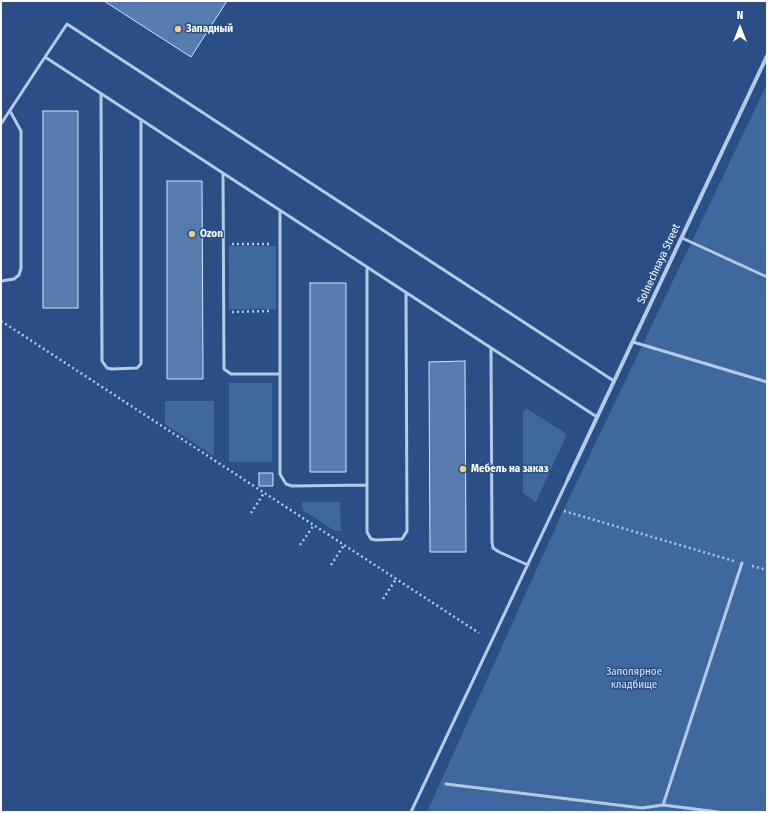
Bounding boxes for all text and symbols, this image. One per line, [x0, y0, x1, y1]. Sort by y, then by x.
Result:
north arrow [720, 8, 760, 48]
text: N [737, 9, 743, 22]
place label: Западный [186, 22, 233, 36]
marker: Западный [173, 24, 183, 34]
street label: Solnechnaya Street [635, 222, 683, 306]
place label: Ozon [200, 227, 223, 241]
marker: Ozon [187, 229, 197, 239]
place label: Мебель на заказ [471, 462, 549, 476]
marker: Мебель на заказ [458, 464, 468, 474]
park label: Заполярное кладбище [606, 665, 662, 691]

